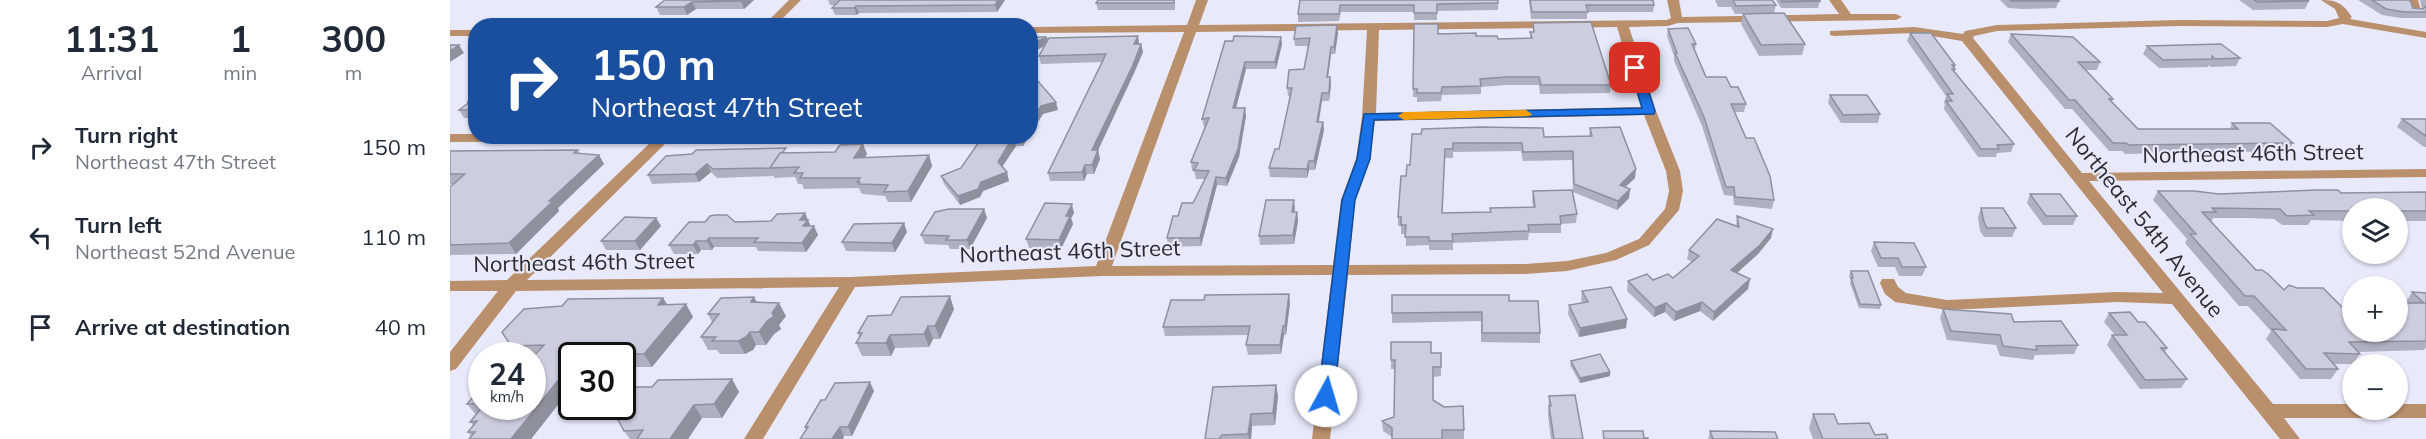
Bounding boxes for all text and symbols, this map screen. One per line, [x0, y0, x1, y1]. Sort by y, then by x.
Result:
text: 11:31 [64, 16, 159, 61]
text: 1 [229, 16, 251, 61]
text: 300 [321, 16, 386, 61]
text: 150 m [591, 38, 716, 91]
icon: right [492, 42, 570, 120]
pin [1609, 42, 1660, 93]
icon: arrive [1618, 51, 1651, 84]
text: Arrival [81, 60, 142, 85]
text: min [223, 60, 257, 85]
text: m [345, 60, 362, 85]
text: Northeast 47th Street [591, 90, 862, 124]
text: Turn right [75, 121, 178, 149]
street label: Northeast 54th Avenue [2060, 121, 2230, 323]
icon: right [24, 131, 57, 164]
text: 150 m [361, 133, 426, 161]
street label: Northeast 46th Street [2142, 137, 2364, 169]
text: Northeast 47th Street [75, 149, 276, 174]
map controls [2342, 198, 2408, 420]
button: layers [2342, 198, 2408, 264]
text: Turn left [75, 211, 162, 239]
icon: left [24, 221, 57, 254]
text: 110 m [361, 223, 426, 251]
street label: Northeast 46th Street [959, 233, 1181, 269]
text: Northeast 52nd Avenue [75, 239, 295, 264]
street label: Northeast 46th Street [473, 246, 695, 278]
button: + [2342, 276, 2408, 342]
icon: arrive [24, 311, 57, 344]
text: Arrive at destination [75, 313, 290, 341]
text: 40 m [375, 313, 426, 341]
speed limit sign: 30 [558, 342, 636, 420]
button: − [2342, 354, 2408, 420]
text: 24 [489, 355, 525, 393]
position arrow [1294, 364, 1358, 428]
text: km/h [490, 387, 524, 406]

